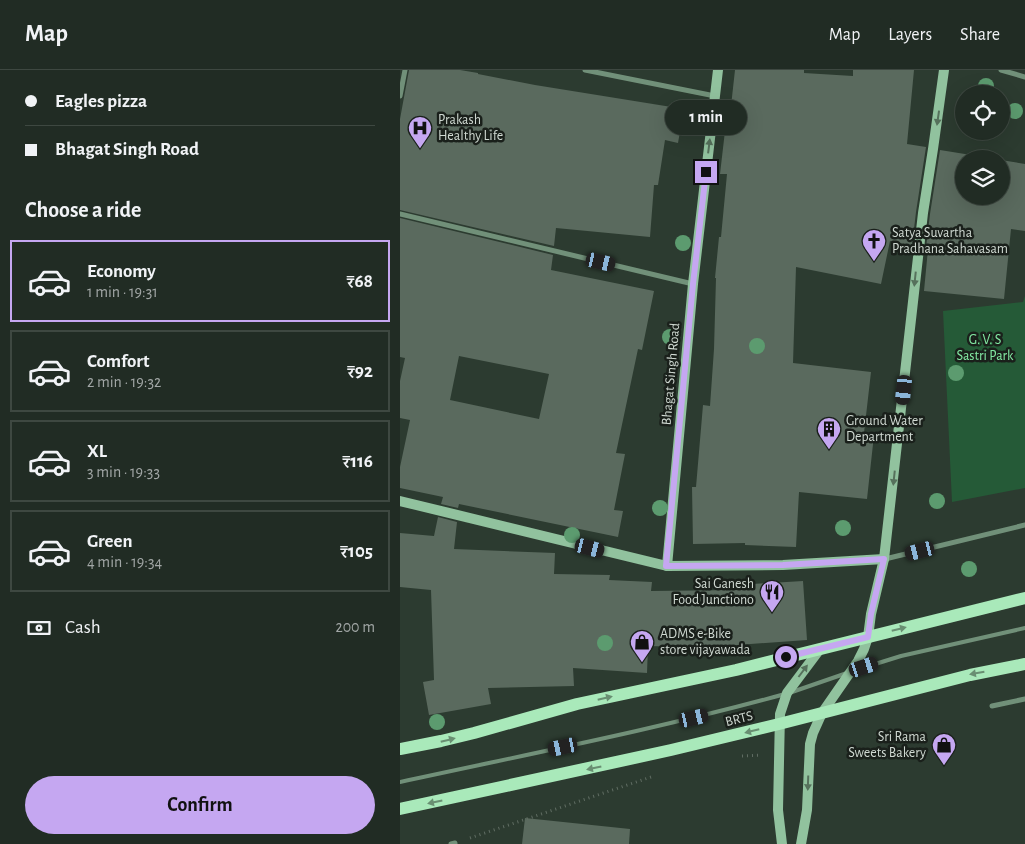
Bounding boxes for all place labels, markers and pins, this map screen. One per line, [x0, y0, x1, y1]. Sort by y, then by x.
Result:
place label: Prakash Healthy Life [438, 113, 503, 143]
hospital icon: Prakash Healthy Life [407, 115, 433, 149]
place label: Satya Suvartha Pradhana Sahavasam [892, 226, 1008, 256]
church icon: Satya Suvartha Pradhana Sahavasam [861, 228, 887, 262]
place label: Ground Water Department [846, 414, 923, 444]
building icon: Ground Water Department [816, 416, 842, 450]
place label: Sai Ganesh Food Junctiono [673, 577, 754, 607]
restaurant icon: Sai Ganesh Food Junctiono [759, 579, 785, 613]
place label: ADMS e-Bike store vijayawada [660, 627, 751, 657]
shop icon: ADMS e-Bike store vijayawada [629, 629, 655, 663]
place label: Sri Rama Sweets Bakery [848, 730, 927, 760]
shop icon: Sri Rama Sweets Bakery [931, 732, 957, 766]

